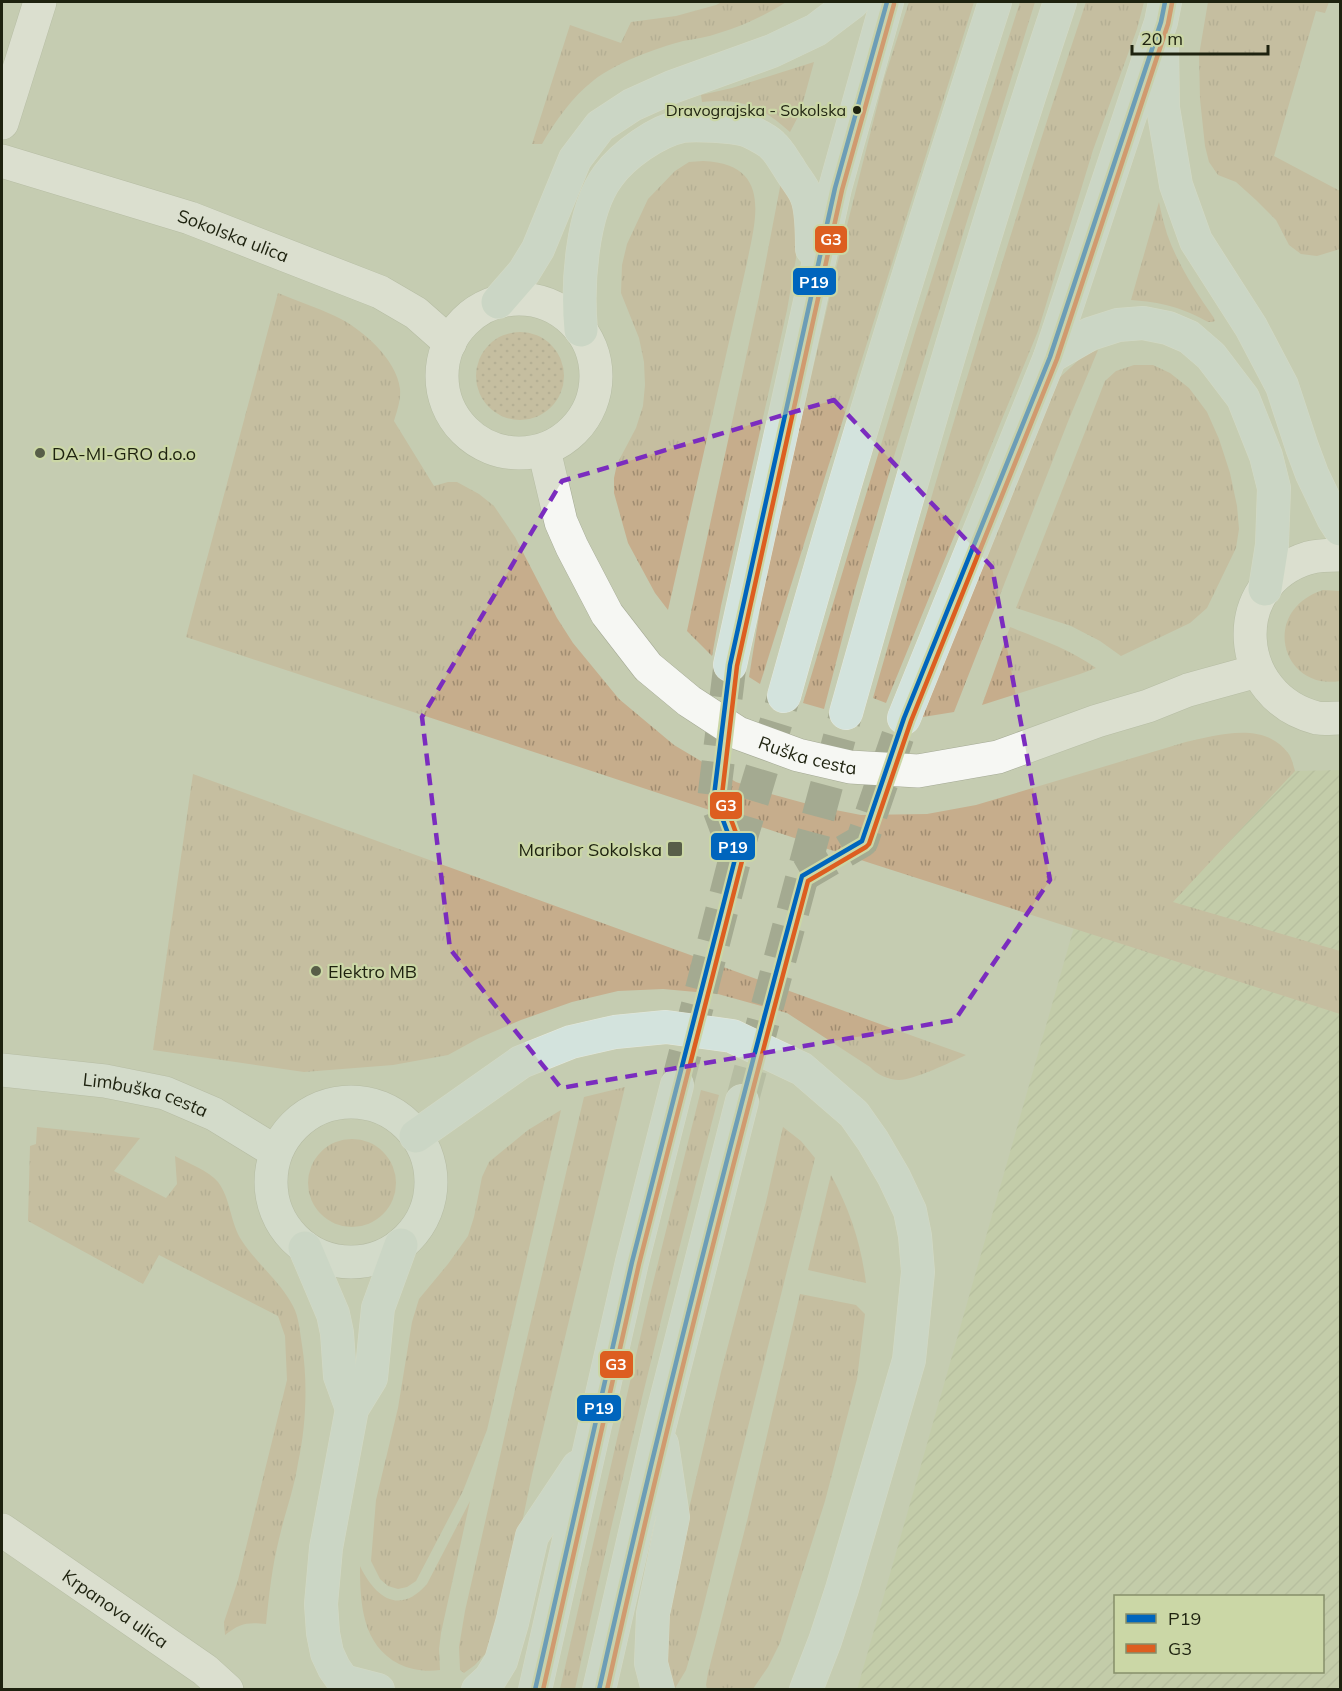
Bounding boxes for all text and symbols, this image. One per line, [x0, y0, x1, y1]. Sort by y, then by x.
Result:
scale bar [1132, 18, 1268, 56]
text: 20 m [1141, 27, 1183, 50]
place label: Dravograjska - Sokolska [666, 100, 846, 120]
marker: Dravograjska - Sokolska [851, 104, 863, 116]
street label: Sokolska ulica [175, 203, 292, 267]
line badge: G3 [814, 225, 848, 254]
text: G3 [820, 229, 842, 249]
line badge: P19 [792, 267, 837, 296]
text: P19 [799, 272, 829, 292]
place label: DA-MI-GRO d.o.o [52, 442, 196, 465]
marker: DA-MI-GRO d.o.o [33, 446, 47, 460]
street label: Ruška cesta [755, 730, 857, 779]
line badge: G3 [709, 791, 743, 820]
text: G3 [715, 795, 737, 815]
line badge: P19 [710, 832, 756, 861]
text: P19 [718, 837, 748, 857]
place label: Maribor Sokolska [519, 838, 662, 861]
marker: Maribor Sokolska [666, 840, 684, 858]
place label: Elektro MB [328, 960, 417, 983]
marker: Elektro MB [309, 964, 323, 978]
street label: Limbuška cesta [82, 1067, 212, 1122]
line badge: G3 [599, 1350, 634, 1379]
text: G3 [605, 1354, 627, 1374]
line badge: P19 [576, 1394, 622, 1422]
text: P19 [584, 1398, 614, 1418]
street label: Krpanova ulica [58, 1564, 173, 1653]
legend [1114, 1595, 1324, 1673]
text: P19 [1168, 1607, 1201, 1630]
text: G3 [1168, 1637, 1192, 1660]

